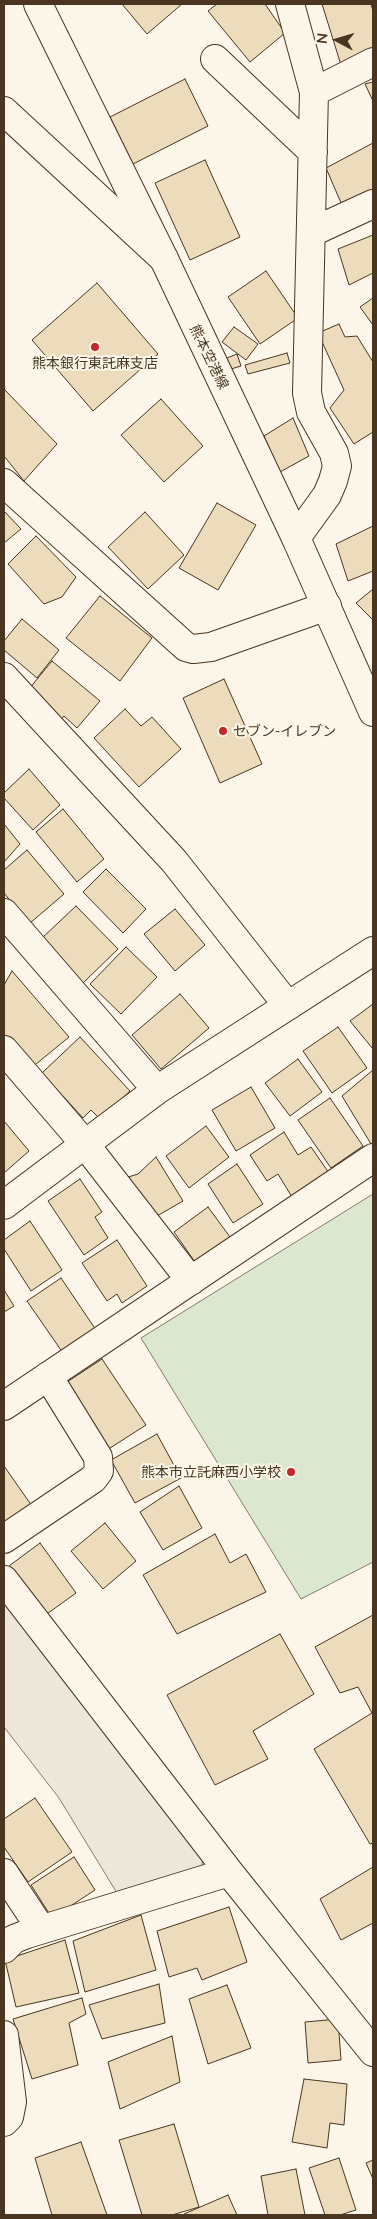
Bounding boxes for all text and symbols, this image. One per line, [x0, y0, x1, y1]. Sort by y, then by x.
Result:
north arrow [312, 15, 362, 65]
text: N [313, 32, 331, 45]
street label: 熊本空港線 [186, 322, 232, 392]
marker: 熊本銀行東託麻支店 [89, 341, 101, 353]
place label: 熊本銀行東託麻支店 [32, 355, 158, 371]
place label: セブン-イレブン [233, 723, 336, 739]
marker: セブン-イレブン [217, 725, 229, 737]
place label: 熊本市立託麻西小学校 [141, 1464, 281, 1480]
marker: 熊本市立託麻西小学校 [285, 1466, 297, 1478]

